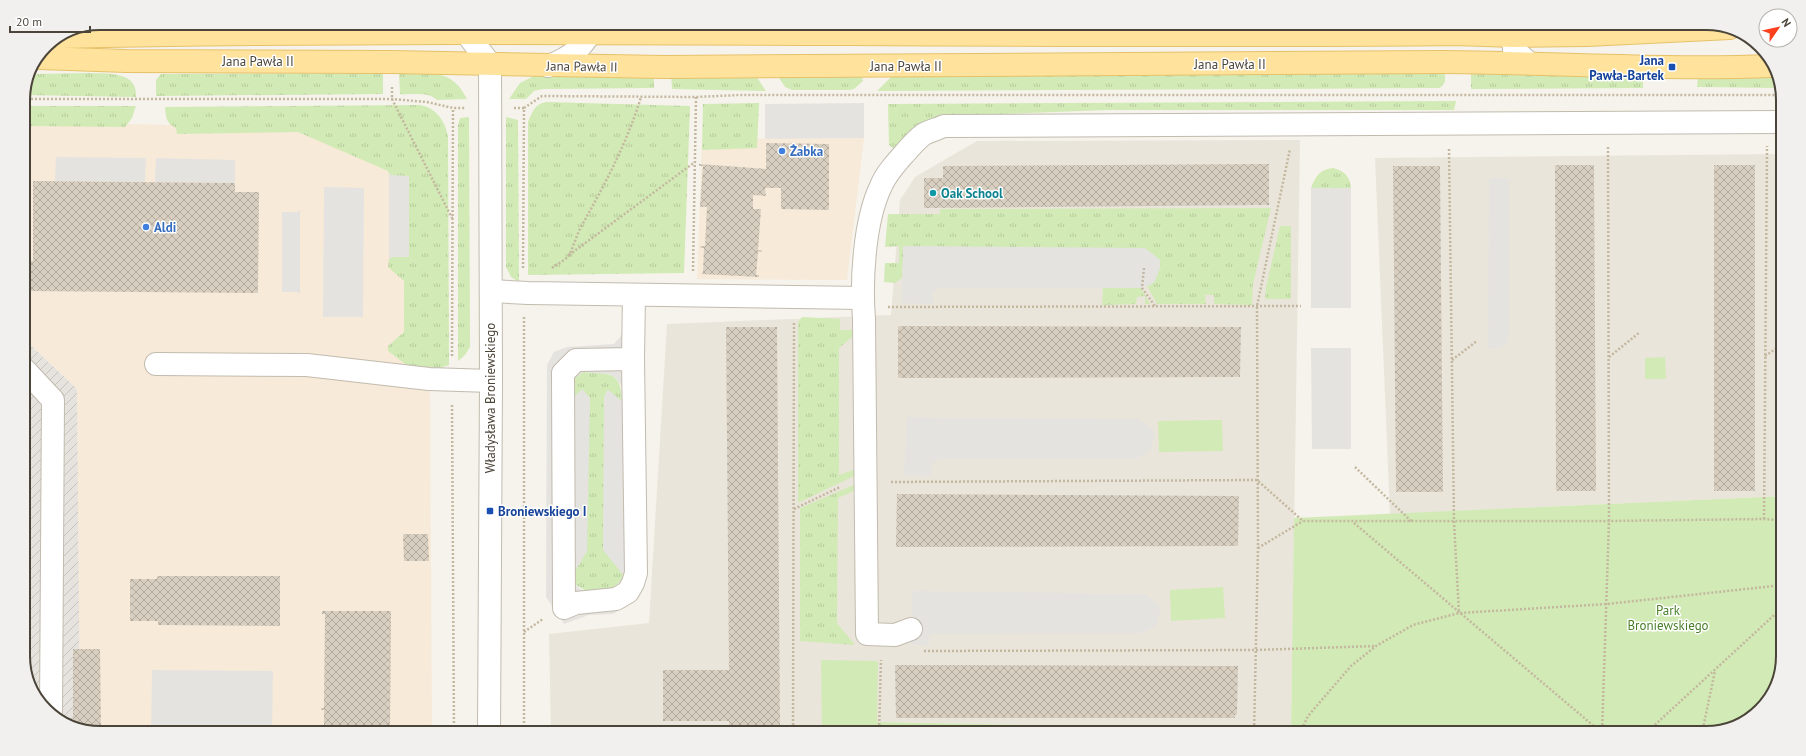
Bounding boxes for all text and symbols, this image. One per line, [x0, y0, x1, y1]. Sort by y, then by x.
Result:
scale bar [10, 8, 90, 34]
north arrow [1758, 8, 1798, 48]
text: 20 m [16, 14, 42, 29]
text: N [1778, 15, 1794, 29]
place label: Jana Pawła-Bartek [1589, 52, 1665, 84]
street label: Jana Pawła II [221, 53, 294, 70]
street label: Jana Pawła II [1193, 56, 1266, 73]
street label: Jana Pawła II [545, 57, 618, 76]
street label: Jana Pawła II [869, 58, 942, 75]
marker: Jana Pawła-Bartek [1667, 62, 1677, 72]
place label: Żabka [790, 143, 823, 160]
marker: Żabka [777, 146, 787, 156]
place label: Oak School [941, 185, 1003, 202]
marker: Oak School [928, 188, 938, 198]
place label: Aldi [154, 219, 176, 236]
marker: Aldi [141, 222, 151, 232]
street label: Władysława Broniewskiego [482, 323, 499, 473]
place label: Broniewskiego I [498, 503, 587, 520]
marker: Broniewskiego I [485, 506, 495, 516]
park label: Park Broniewskiego [1627, 602, 1709, 634]

